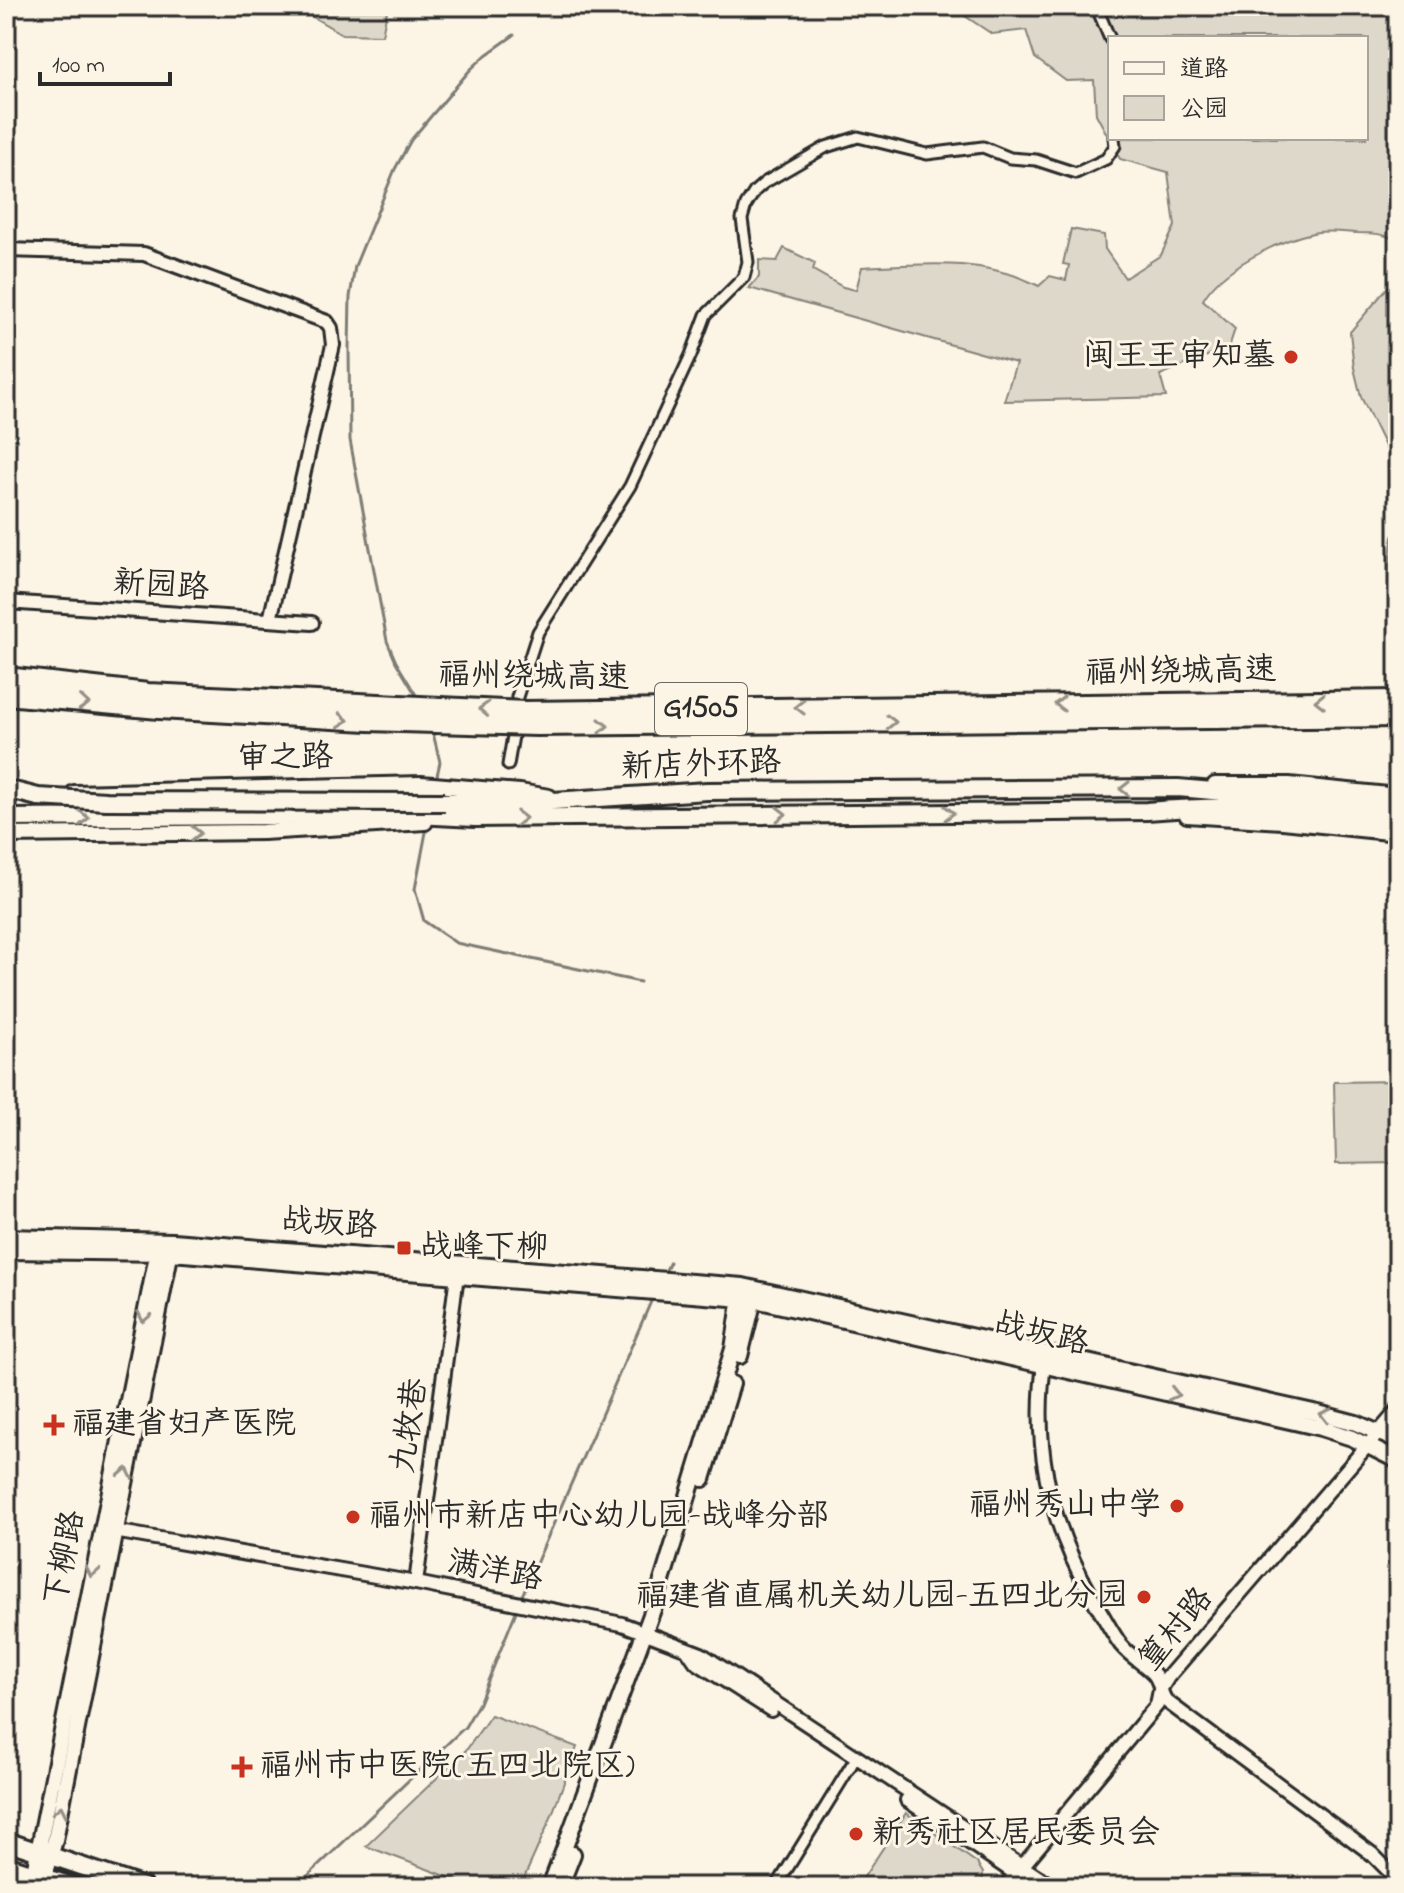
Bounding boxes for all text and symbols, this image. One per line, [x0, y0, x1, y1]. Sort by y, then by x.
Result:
scale bar [40, 36, 170, 86]
legend [1108, 36, 1368, 140]
text: 100 m [52, 49, 105, 84]
text: 道路 [1180, 53, 1228, 88]
text: 公园 [1180, 93, 1228, 128]
place label: 闽王王审知墓 [1083, 334, 1275, 381]
marker: 闽王王审知墓 [1282, 348, 1300, 366]
street label: 新园路 [111, 560, 211, 614]
street label: 福州绕城高速 [1085, 648, 1277, 698]
street label: 福州绕城高速 [438, 653, 630, 703]
road number: G1505 [655, 683, 747, 735]
one-way arrow [1313, 692, 1326, 710]
one-way arrow [78, 694, 91, 711]
one-way arrow [1053, 695, 1066, 713]
one-way arrow [793, 699, 806, 716]
one-way arrow [477, 701, 490, 718]
one-way arrow [337, 711, 350, 728]
one-way arrow [885, 713, 898, 731]
one-way arrow [597, 717, 610, 735]
street label: 审之路 [237, 735, 333, 783]
street label: 新店外环路 [620, 740, 782, 792]
one-way arrow [1118, 780, 1131, 798]
one-way arrow [943, 804, 956, 822]
one-way arrow [775, 805, 788, 823]
one-way arrow [78, 809, 91, 827]
one-way arrow [515, 809, 528, 826]
one-way arrow [190, 824, 203, 841]
street label: 战坂路 [279, 1198, 379, 1252]
place label: 战峰下柳 [420, 1225, 548, 1272]
marker: 战峰下柳 [395, 1239, 413, 1257]
street label: 战坂路 [989, 1301, 1093, 1369]
one-way arrow [137, 1310, 154, 1324]
street label: 九牧巷 [381, 1375, 441, 1477]
one-way arrow [1167, 1385, 1181, 1402]
place label: 福建省妇产医院 [72, 1402, 296, 1449]
one-way arrow [1318, 1407, 1332, 1424]
marker: 福建省妇产医院 [43, 1414, 65, 1436]
one-way arrow [117, 1467, 134, 1481]
place label: 福州秀山中学 [969, 1483, 1161, 1530]
place label: 福州市新店中心幼儿园-战峰分部 [369, 1494, 829, 1541]
marker: 福州秀山中学 [1168, 1497, 1186, 1515]
street label: 下柳路 [34, 1506, 98, 1610]
marker: 福州市新店中心幼儿园-战峰分部 [344, 1508, 362, 1526]
street label: 满洋路 [443, 1540, 547, 1604]
one-way arrow [85, 1565, 102, 1578]
place label: 福建省直属机关幼儿园-五四北分园 [636, 1574, 1128, 1621]
street label: 篁村路 [1129, 1578, 1225, 1682]
marker: 福建省直属机关幼儿园-五四北分园 [1135, 1588, 1153, 1606]
place label: 福州市中医院(五四北院区) [260, 1744, 635, 1791]
marker: 福州市中医院(五四北院区) [231, 1756, 253, 1778]
one-way arrow [51, 1805, 68, 1818]
place label: 新秀社区居民委员会 [872, 1811, 1160, 1858]
marker: 新秀社区居民委员会 [847, 1825, 865, 1843]

